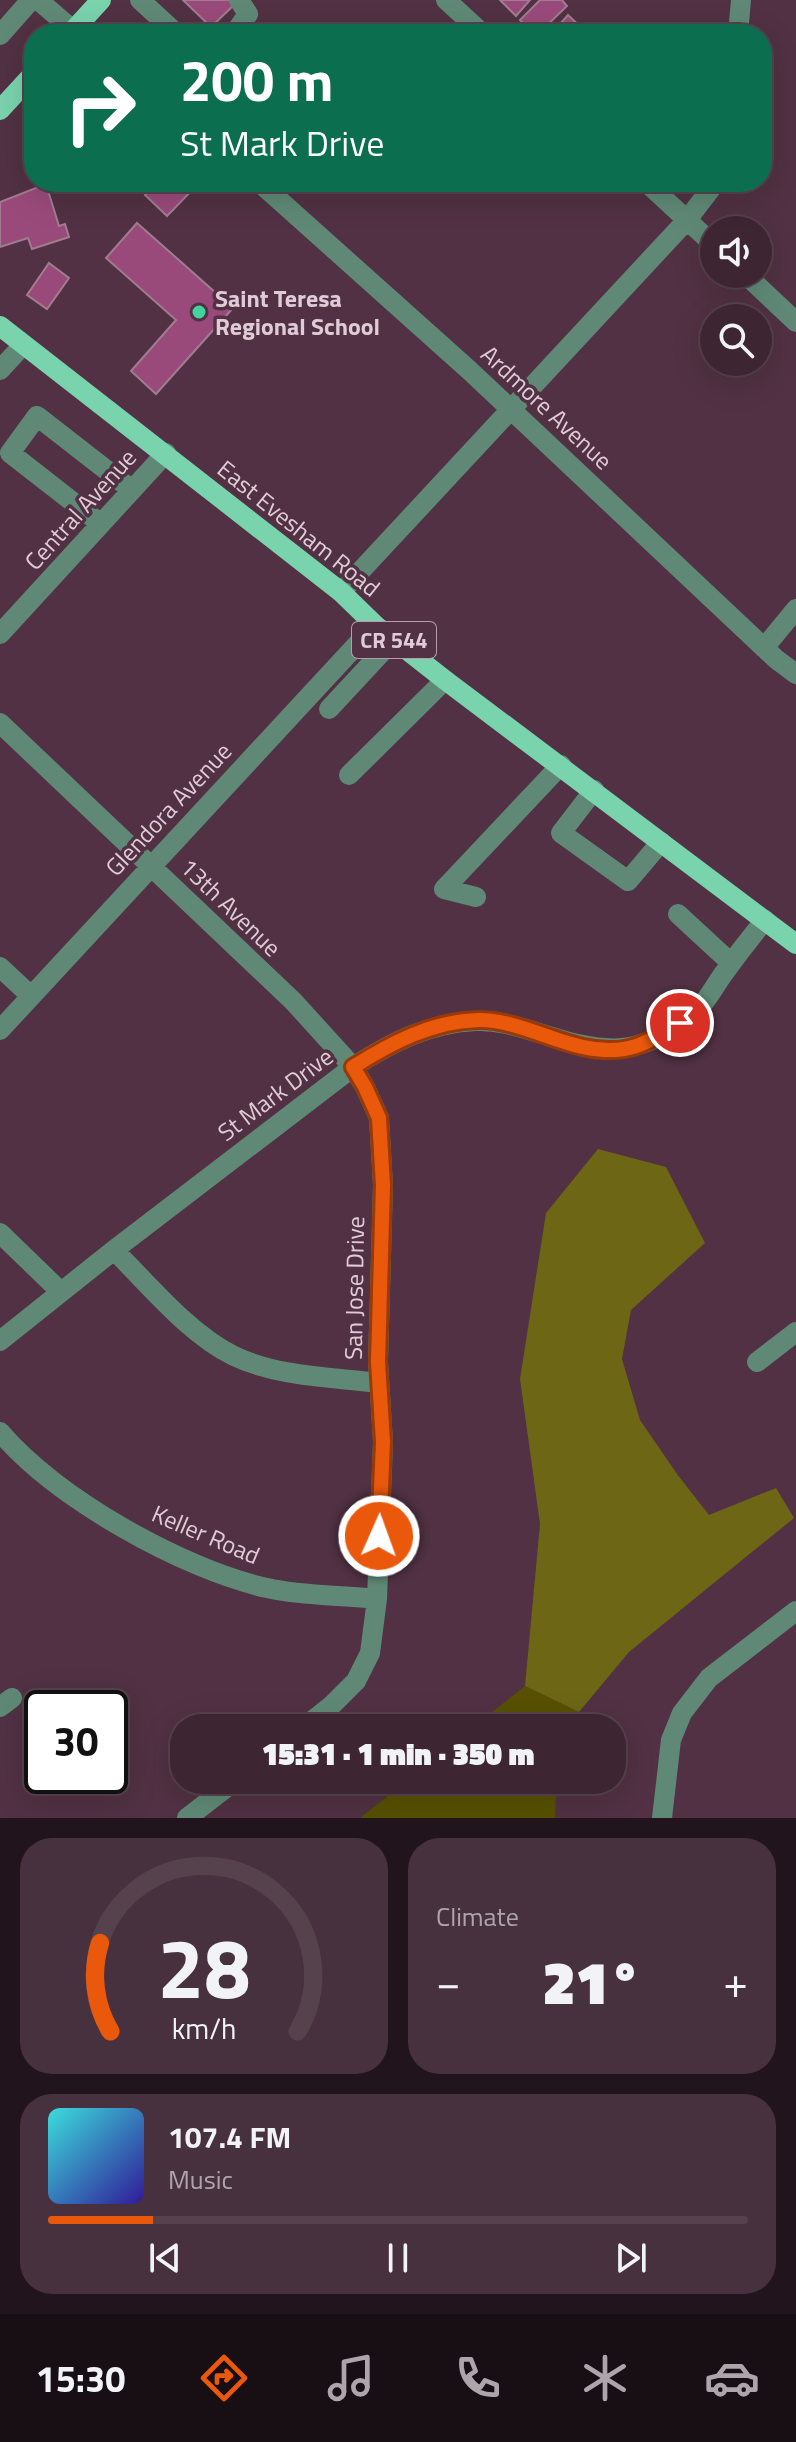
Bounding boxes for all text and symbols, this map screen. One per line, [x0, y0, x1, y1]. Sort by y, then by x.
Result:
text: 200 m [180, 38, 333, 123]
icon: right [48, 56, 152, 160]
text: St Mark Drive [180, 115, 384, 170]
map controls [700, 216, 772, 376]
button: sound [700, 216, 772, 288]
place label: Saint Teresa Regional School [215, 280, 380, 344]
marker: Saint Teresa Regional School [190, 303, 208, 321]
button: search [700, 304, 772, 376]
street label: Ardmore Avenue [473, 336, 621, 478]
street label: Central Avenue [16, 440, 144, 578]
street label: East Evesham Road [210, 451, 388, 605]
road number: CR 544 [352, 622, 436, 658]
street label: Glendora Avenue [96, 734, 240, 884]
street label: 13th Avenue [172, 849, 290, 965]
pin [646, 989, 714, 1057]
icon: arrive [658, 1001, 702, 1045]
street label: St Mark Drive [210, 1039, 340, 1149]
street label: San Jose Drive [335, 1216, 373, 1360]
position arrow [337, 1494, 421, 1578]
street label: Keller Road [146, 1495, 266, 1573]
speed limit sign: 30 [24, 1690, 128, 1794]
text: 15:31 · 1 min · 350 m [262, 1731, 534, 1777]
text: Climate [436, 1897, 519, 1936]
text: 28 [157, 1904, 251, 2030]
text: 21° [543, 1936, 642, 2027]
text: − [436, 1948, 461, 2015]
text: + [723, 1948, 748, 2015]
text: km/h [172, 2007, 236, 2050]
text: 107.4 FM [168, 2114, 291, 2160]
text: Music [168, 2160, 233, 2199]
icon: previous [143, 2236, 187, 2280]
icon: pause [376, 2236, 420, 2280]
icon: next [609, 2236, 653, 2280]
icon: directions [196, 2350, 252, 2406]
icon: music [323, 2350, 379, 2406]
icon: phone [450, 2350, 506, 2406]
icon: climate [577, 2350, 633, 2406]
icon: car [704, 2350, 760, 2406]
text: 15:30 [36, 2351, 125, 2406]

